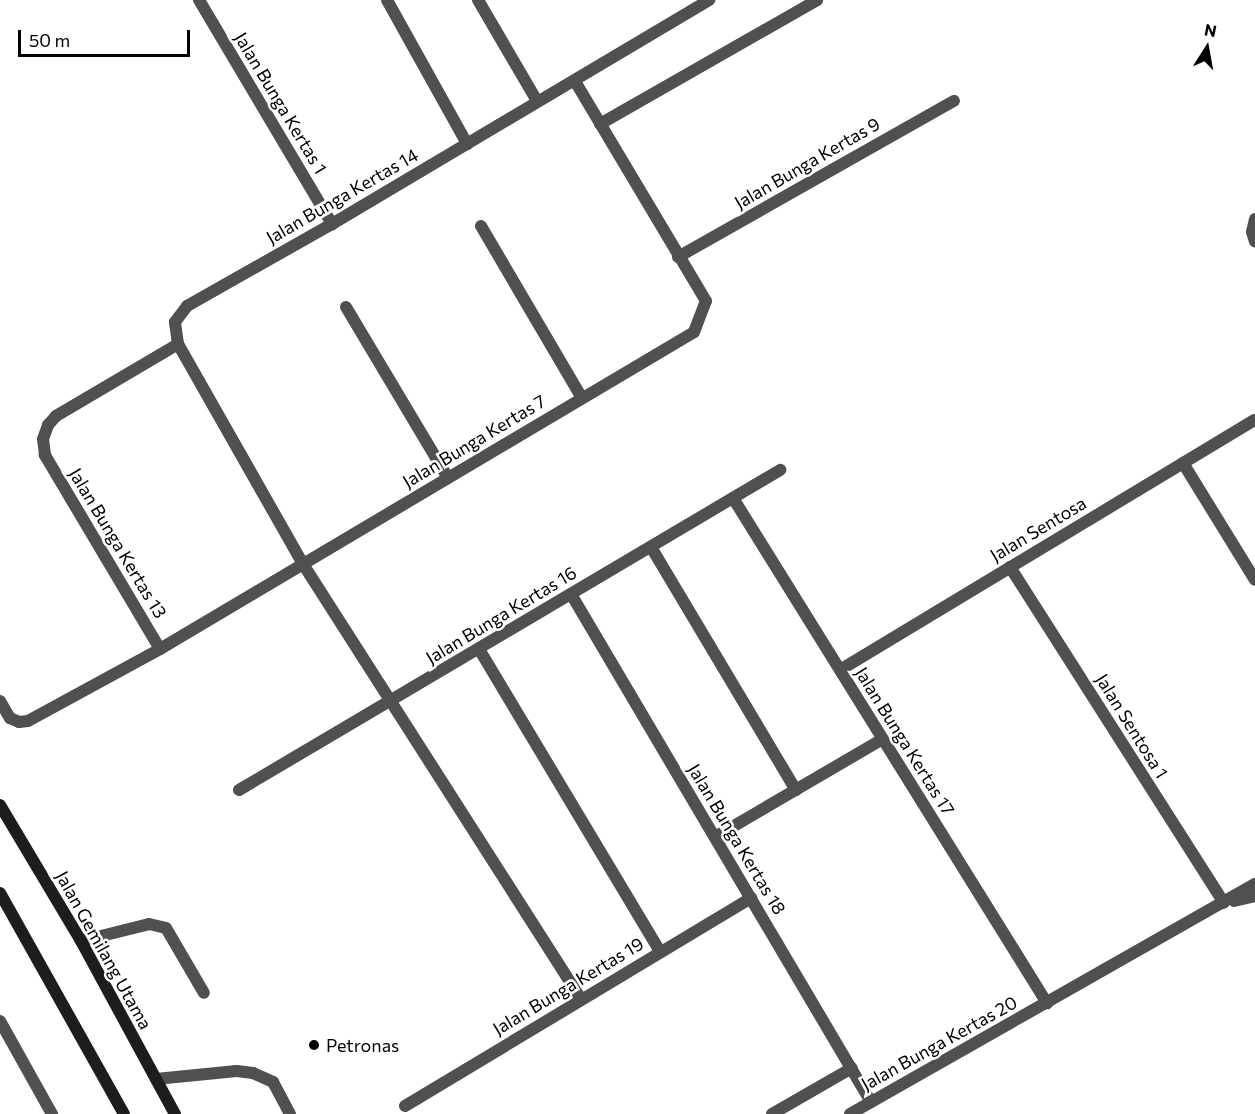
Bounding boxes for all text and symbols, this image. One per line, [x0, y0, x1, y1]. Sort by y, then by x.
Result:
scale bar [21, 18, 194, 56]
north arrow [1177, 18, 1237, 78]
text: N [1203, 19, 1218, 40]
street label: Jalan Bunga Kertas 1 [230, 28, 332, 178]
text: 50 m [29, 29, 70, 51]
street label: Jalan Bunga Kertas 9 [730, 113, 884, 213]
street label: Jalan Bunga Kertas 14 [262, 144, 422, 248]
street label: Jalan Bunga Kertas 7 [399, 390, 549, 492]
street label: Jalan Bunga Kertas 13 [65, 464, 171, 622]
street label: Jalan Sentosa [986, 492, 1090, 566]
street label: Jalan Bunga Kertas 16 [422, 561, 580, 669]
street label: Jalan Bunga Kertas 17 [851, 663, 959, 819]
street label: Jalan Sentosa 1 [1091, 670, 1173, 782]
street label: Jalan Bunga Kertas 18 [683, 760, 791, 918]
street label: Jalan Gemilang Utama [51, 867, 157, 1033]
street label: Jalan Bunga Kertas 19 [489, 932, 647, 1040]
street label: Jalan Bunga Kertas 20 [857, 991, 1021, 1095]
place label: Petronas [326, 1034, 399, 1056]
marker: Petronas [307, 1038, 321, 1052]

